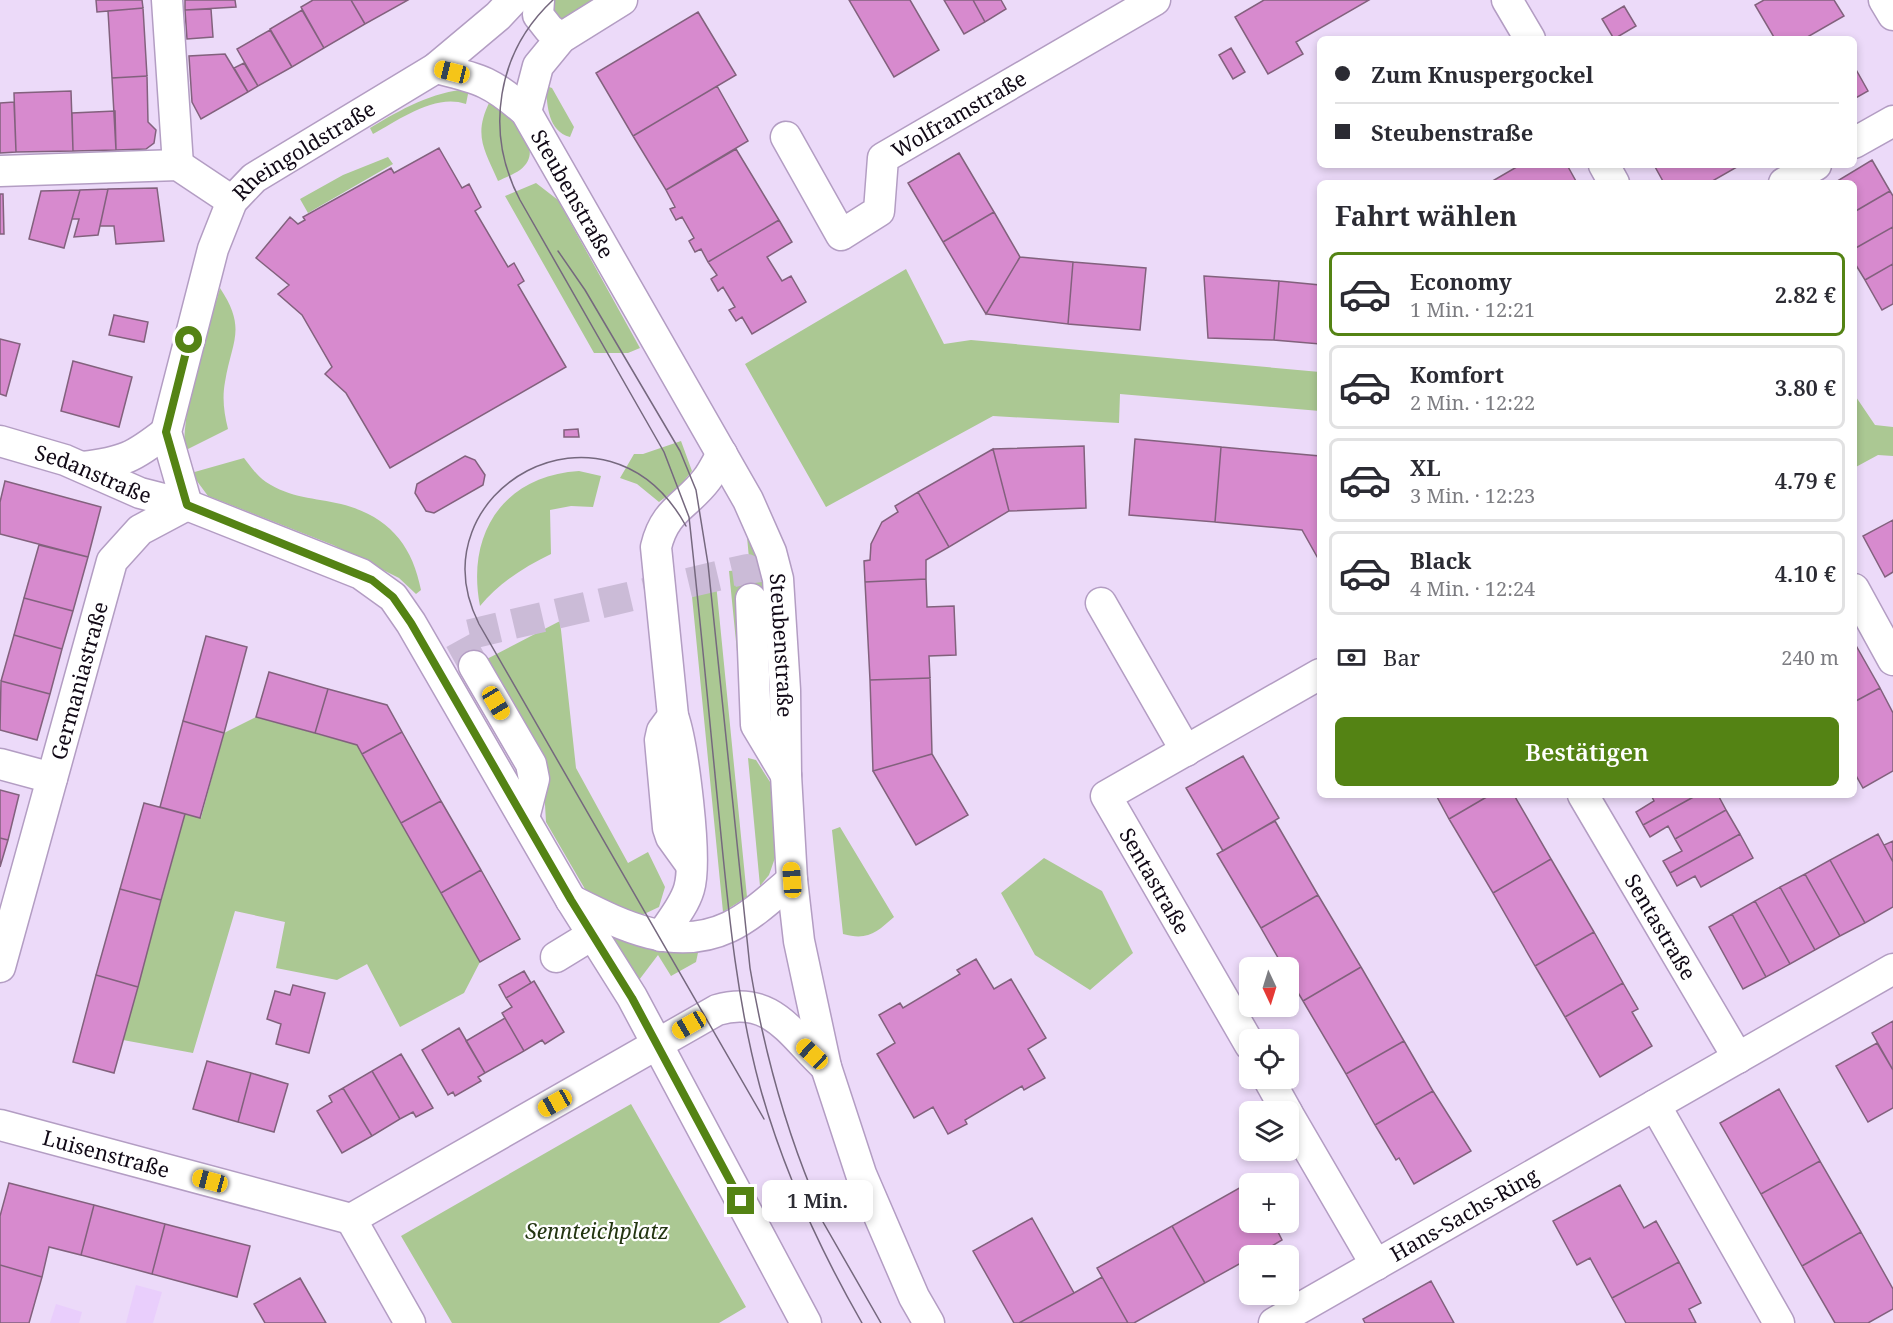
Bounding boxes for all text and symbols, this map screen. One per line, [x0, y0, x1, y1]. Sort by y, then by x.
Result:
car [432, 59, 472, 85]
text: Zum Knuspergockel [1371, 59, 1593, 89]
street label: Wolframstraße [886, 64, 1031, 164]
street label: Rheingoldstraße [226, 94, 380, 206]
text: Steubenstraße [1371, 117, 1533, 147]
street label: Steubenstraße [525, 124, 621, 263]
text: Fahrt wählen [1335, 197, 1517, 234]
text: Economy [1410, 266, 1512, 296]
icon: car [1338, 267, 1392, 321]
text: 2.82 € [1775, 279, 1836, 309]
text: 1 Min. · 12:21 [1410, 296, 1535, 323]
route start [175, 326, 202, 353]
text: Komfort [1410, 359, 1504, 389]
icon: car [1338, 360, 1392, 414]
text: 3.80 € [1775, 372, 1836, 402]
text: 2 Min. · 12:22 [1410, 389, 1535, 416]
street label: Sedanstraße [32, 438, 154, 509]
text: XL [1410, 452, 1441, 482]
icon: car [1338, 453, 1392, 507]
text: 4.79 € [1775, 465, 1836, 495]
text: 3 Min. · 12:23 [1410, 482, 1535, 509]
text: Black [1410, 545, 1471, 575]
icon: car [1338, 546, 1392, 600]
text: 4.10 € [1775, 558, 1836, 588]
street label: Steubenstraße [764, 572, 799, 717]
text: 4 Min. · 12:24 [1410, 575, 1535, 602]
street label: Germaniastraße [44, 598, 114, 763]
icon: cash [1335, 641, 1368, 674]
text: Bar [1383, 642, 1420, 672]
text: 240 m [1781, 644, 1839, 671]
car [479, 683, 513, 723]
button: Bestätigen [1335, 717, 1839, 786]
street label: Sentastraße [1113, 823, 1197, 939]
car [782, 861, 802, 899]
street label: Sentastraße [1619, 869, 1703, 985]
north arrow [1239, 957, 1299, 1017]
map controls [1239, 957, 1299, 1305]
car [669, 1008, 709, 1042]
button: locate [1239, 1029, 1299, 1089]
car [793, 1035, 831, 1073]
car [535, 1086, 575, 1120]
button: layers [1239, 1101, 1299, 1161]
street label: Luisenstraße [40, 1123, 173, 1184]
street label: Hans-Sachs-Ring [1385, 1160, 1544, 1268]
car [190, 1168, 230, 1194]
button: + [1239, 1173, 1299, 1233]
callout: 1 Min. [762, 1180, 873, 1222]
route end [727, 1187, 754, 1214]
text: 1 Min. [787, 1187, 848, 1214]
park label: Sennteichplatz [525, 1217, 669, 1245]
button: − [1239, 1245, 1299, 1305]

